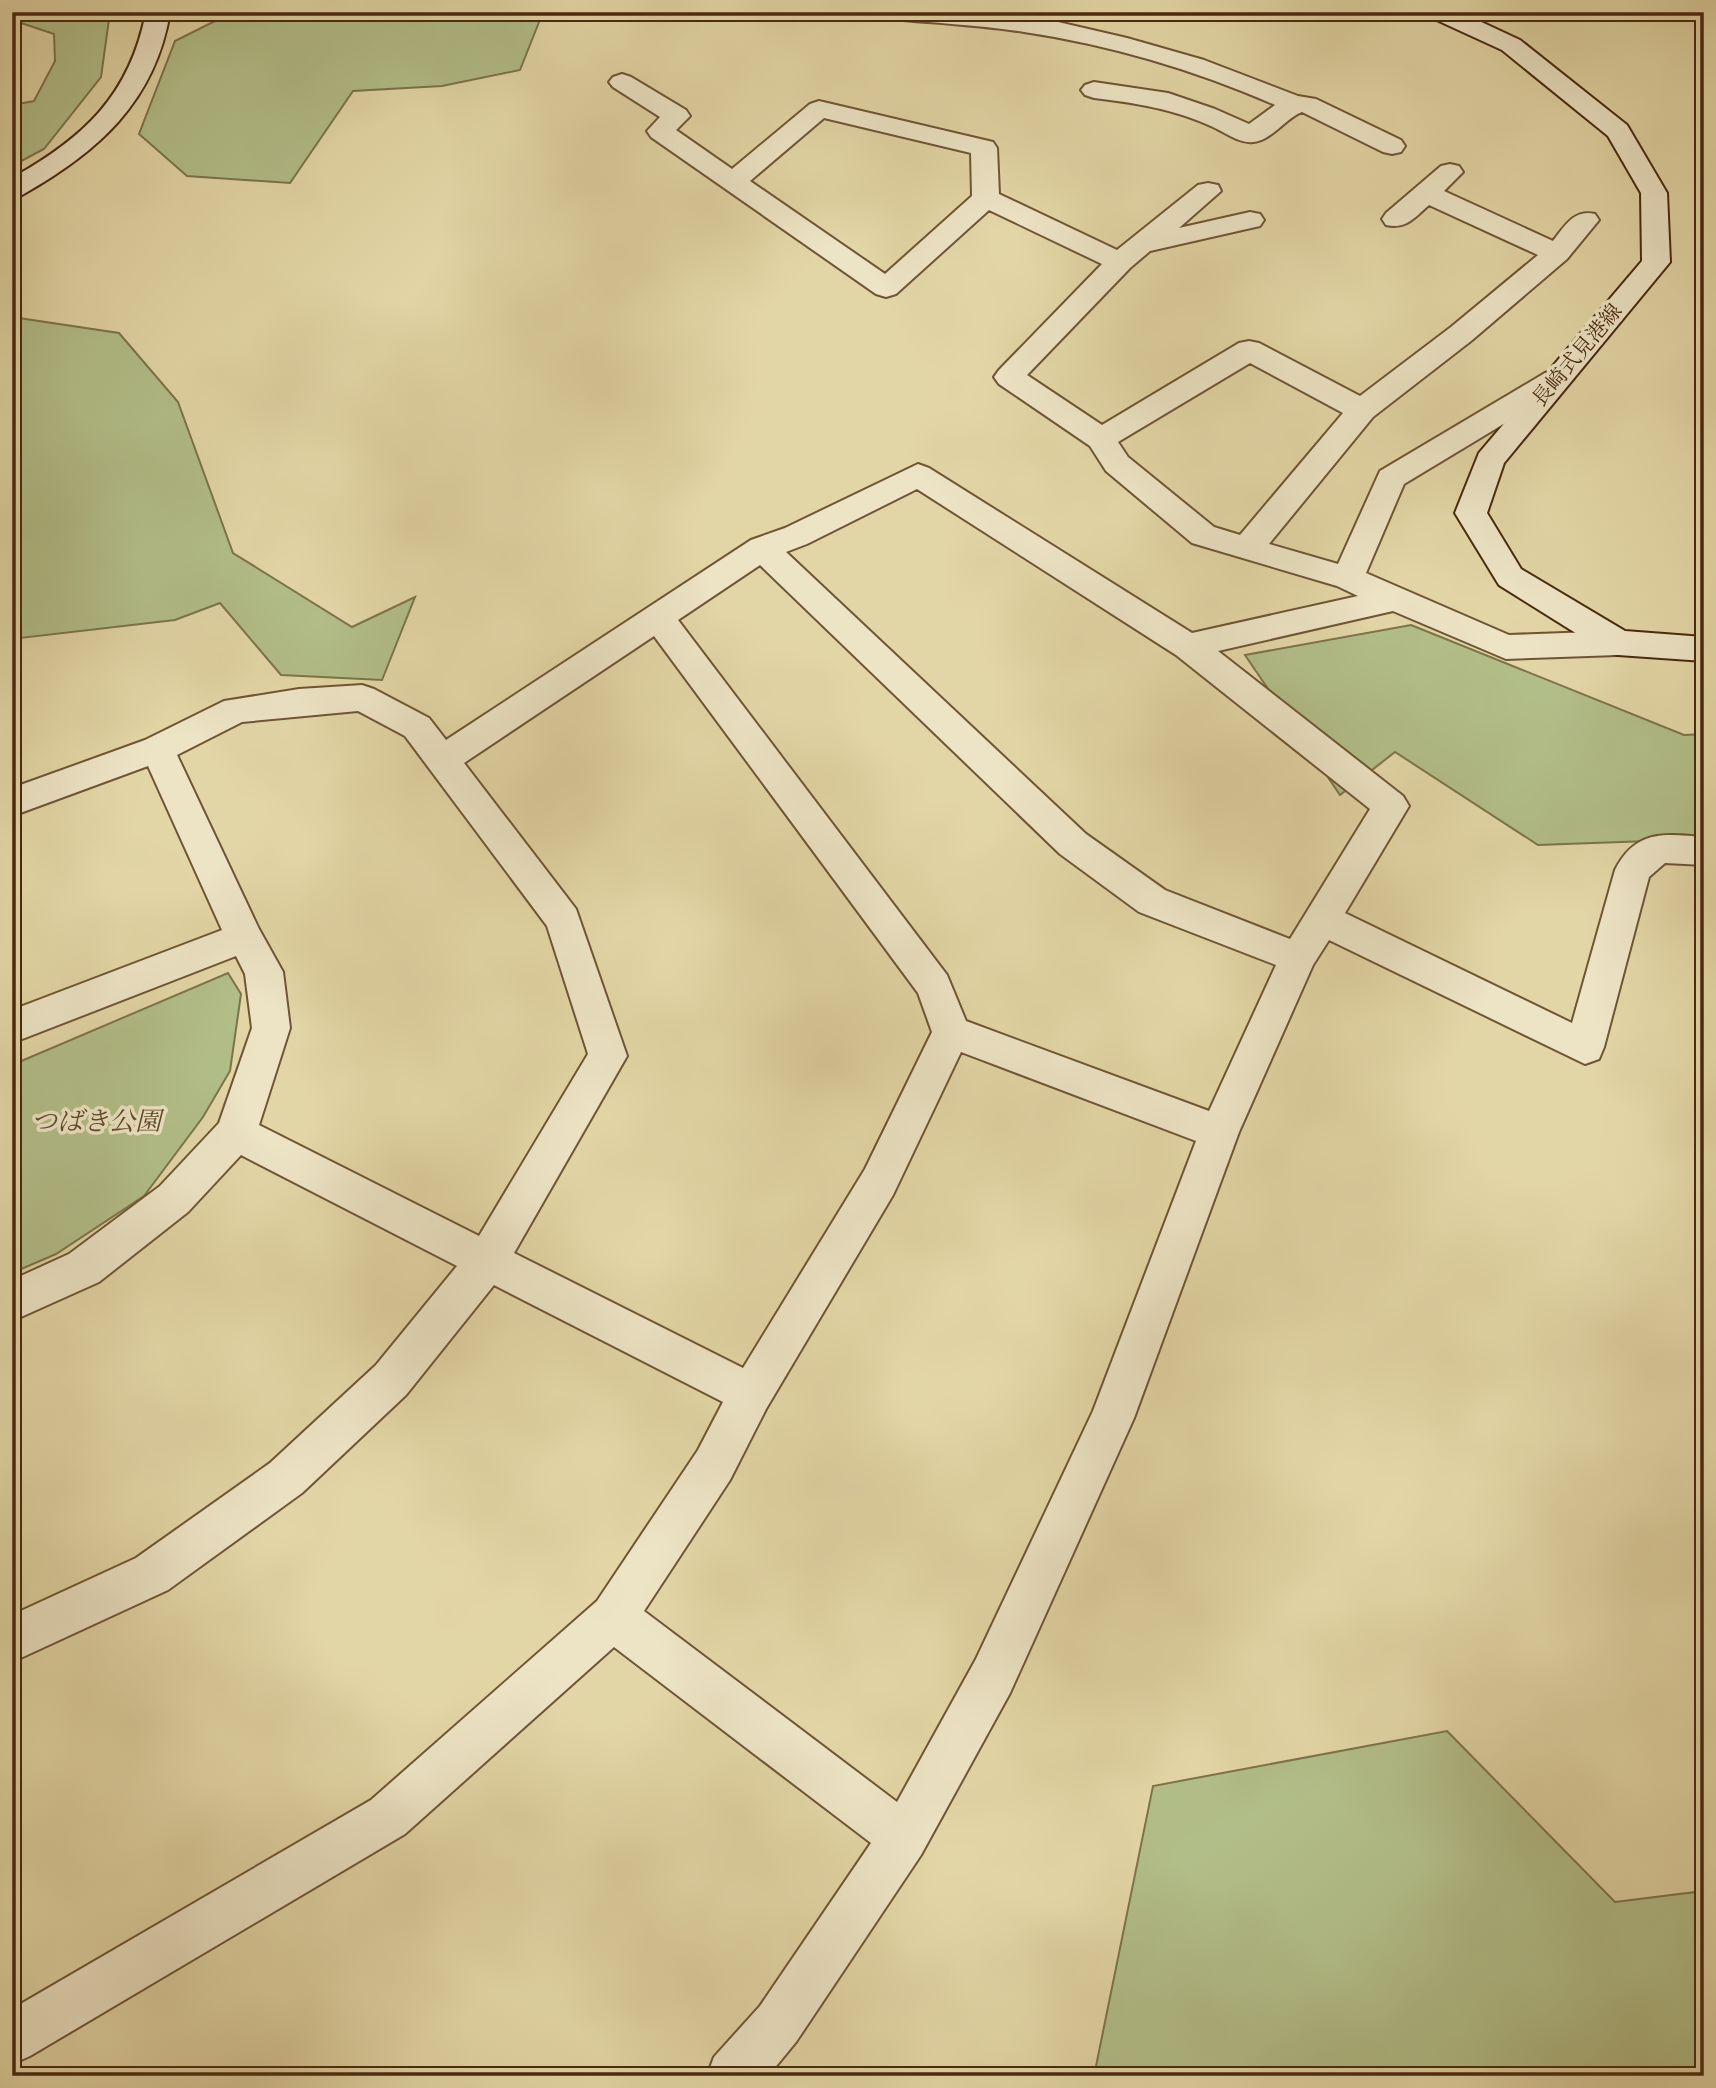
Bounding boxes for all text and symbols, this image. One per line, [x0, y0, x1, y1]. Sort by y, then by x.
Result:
street label: 長崎式見港線 [1526, 298, 1628, 412]
park label: つばき公園 [31, 1104, 165, 1139]

